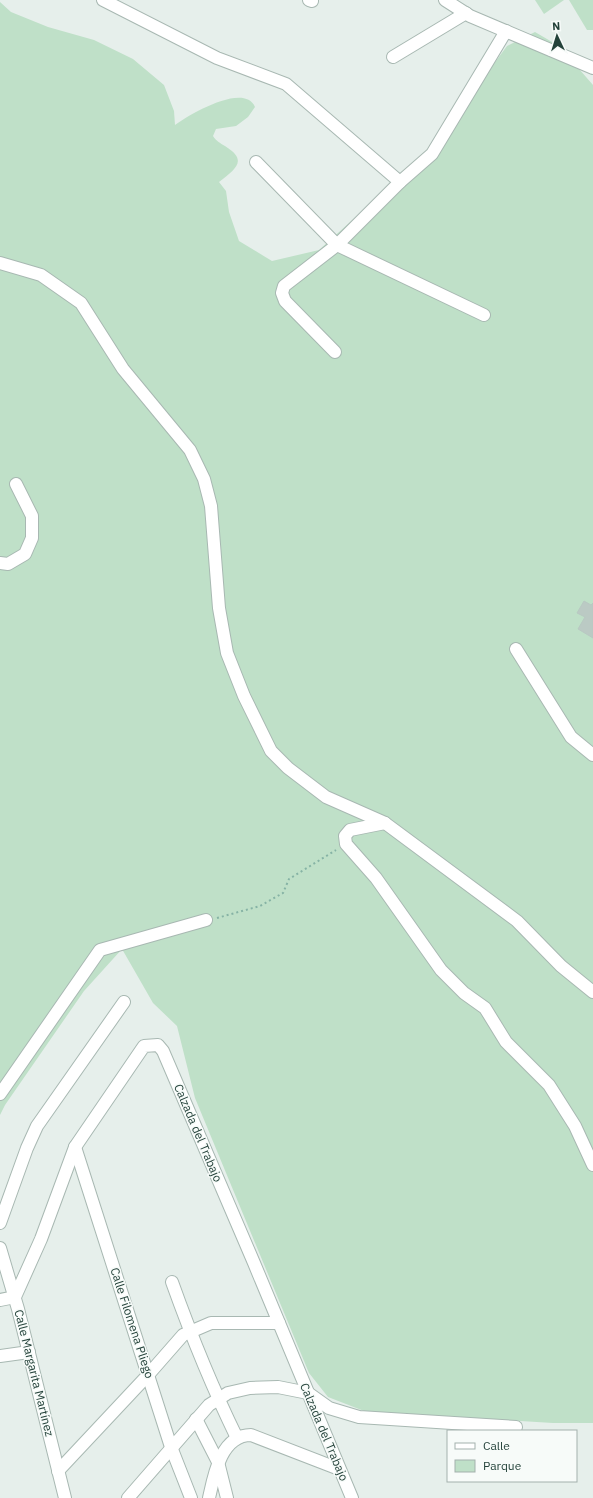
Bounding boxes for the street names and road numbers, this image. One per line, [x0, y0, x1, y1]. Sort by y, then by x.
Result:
street label: Calzada del Trabajo [171, 1081, 226, 1184]
street label: Calle Filomena Pliego [107, 1266, 158, 1380]
street label: Calle Margarita Martínez [11, 1308, 58, 1438]
street label: Calzada del Trabajo [297, 1380, 352, 1483]

